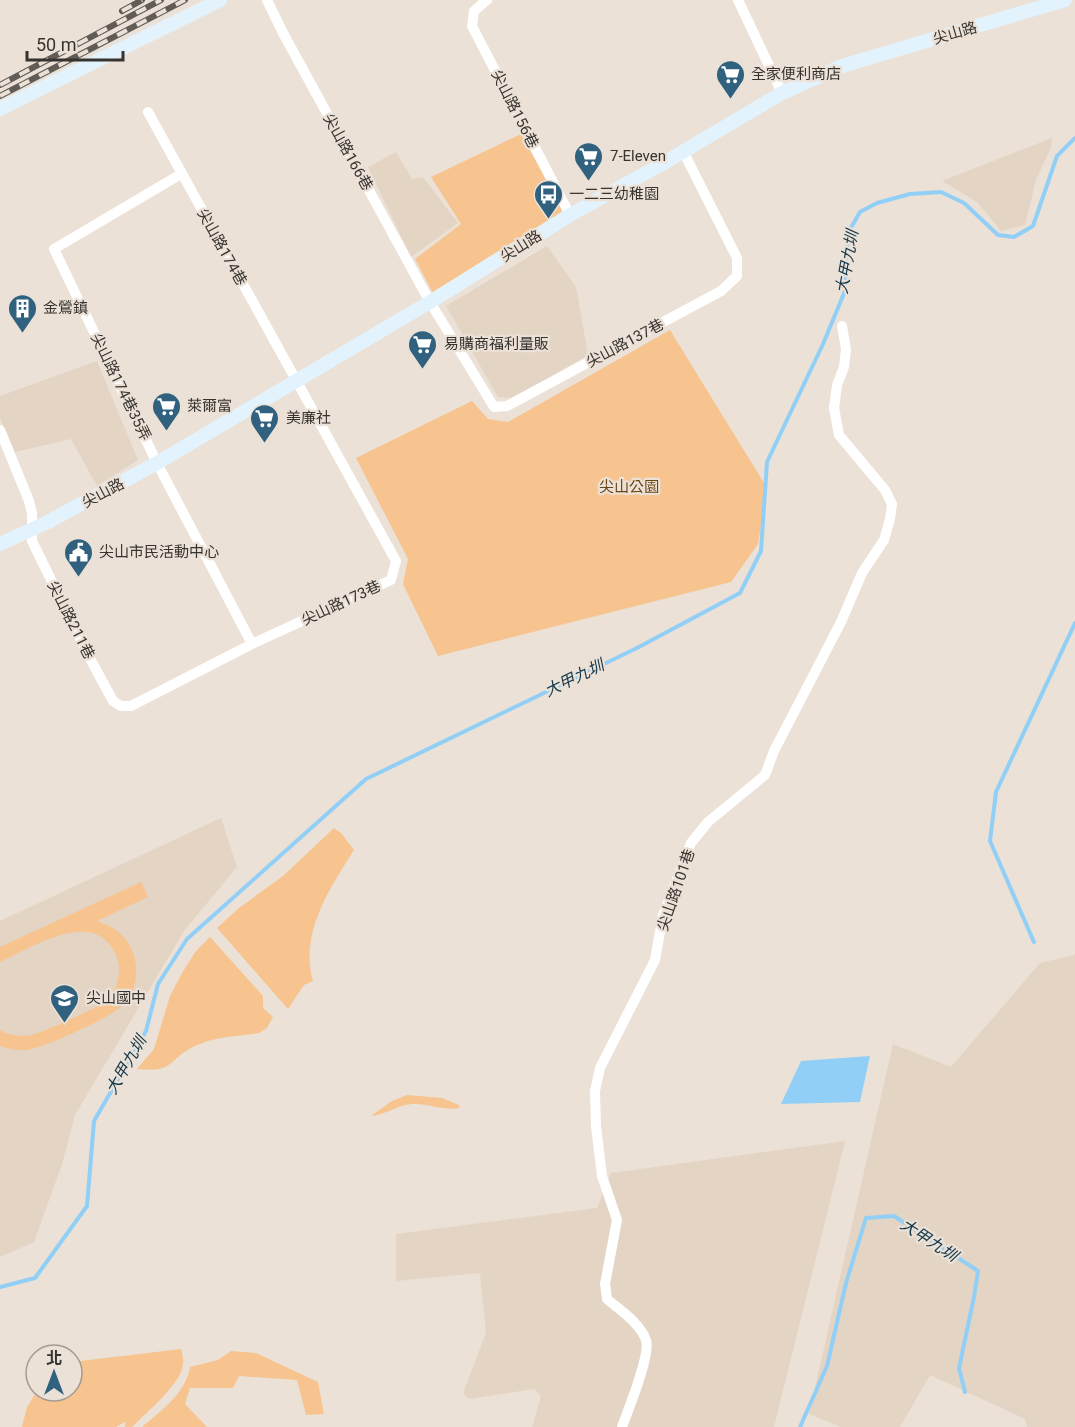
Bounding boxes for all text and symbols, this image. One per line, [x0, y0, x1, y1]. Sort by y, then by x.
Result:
street label: 尖山路 [931, 18, 979, 48]
scale bar [27, 24, 123, 62]
text: 50 m [36, 34, 76, 55]
supermarket icon: 全家便利商店 [714, 58, 746, 100]
place label: 全家便利商店 [751, 65, 841, 83]
street label: 尖山路156巷 [488, 67, 542, 151]
street label: 尖山路166巷 [319, 110, 377, 194]
supermarket icon: 7-Eleven [573, 140, 605, 182]
place label: 7-Eleven [610, 147, 666, 165]
bus stop icon: 一二三幼稚園 [532, 178, 564, 220]
place label: 一二三幼稚園 [569, 185, 659, 203]
street label: 尖山路174巷 [193, 205, 251, 289]
street label: 尖山路 [497, 226, 545, 266]
water label: 大甲九圳 [832, 227, 862, 295]
building icon: 金鶯鎮 [6, 292, 38, 334]
place label: 金鶯鎮 [43, 299, 88, 317]
street label: 尖山路137巷 [583, 315, 667, 371]
supermarket icon: 易購商福利量販 [407, 328, 439, 370]
street label: 尖山路174巷35弄 [87, 330, 155, 444]
place label: 易購商福利量販 [444, 335, 549, 353]
supermarket icon: 萊爾富 [150, 390, 182, 432]
place label: 萊爾富 [187, 397, 232, 415]
supermarket icon: 美廉社 [249, 402, 281, 444]
place label: 美廉社 [286, 409, 331, 427]
street label: 尖山路 [79, 474, 127, 512]
park label: 尖山公園 [599, 478, 659, 496]
public building icon: 尖山市民活動中心 [62, 536, 94, 578]
place label: 尖山市民活動中心 [99, 543, 219, 561]
street label: 尖山路173巷 [299, 577, 383, 629]
street label: 尖山路211巷 [44, 578, 98, 662]
water label: 大甲九圳 [541, 655, 609, 701]
street label: 尖山路101巷 [654, 847, 698, 933]
school or university icon: 尖山國中 [49, 982, 81, 1024]
place label: 尖山國中 [86, 989, 146, 1007]
water label: 大甲九圳 [102, 1031, 151, 1097]
water label: 大甲九圳 [897, 1215, 963, 1266]
north arrow [24, 1343, 84, 1403]
text: 北 [46, 1349, 62, 1368]

